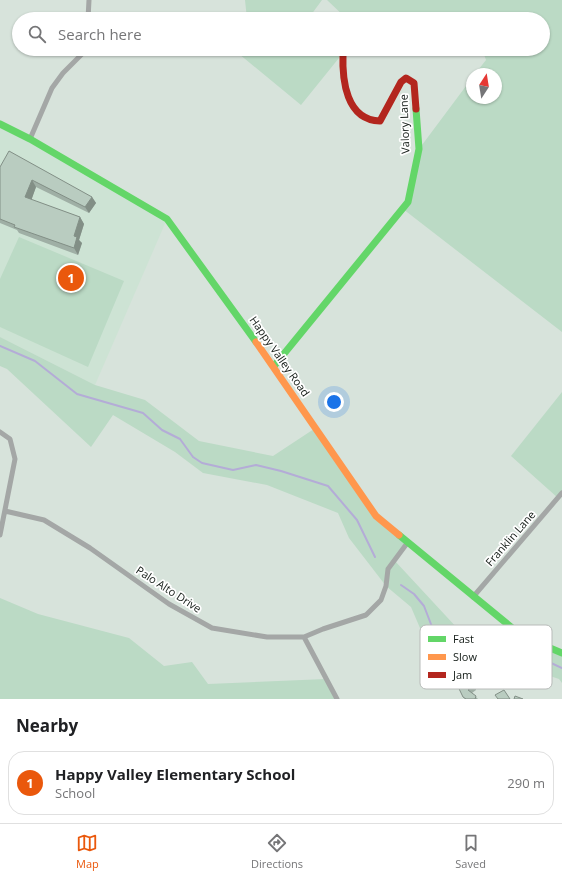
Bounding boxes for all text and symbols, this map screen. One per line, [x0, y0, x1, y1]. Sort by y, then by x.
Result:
search box [12, 12, 550, 56]
icon: search [26, 23, 48, 45]
text: Search here [58, 24, 142, 44]
north arrow [466, 68, 502, 104]
street label: Valory Lane [395, 94, 413, 154]
pin: 1 [58, 263, 84, 293]
street label: Happy Valley Road [247, 313, 313, 399]
your location [324, 392, 344, 412]
street label: Franklin Lane [482, 507, 538, 569]
street label: Palo Alto Drive [133, 562, 205, 616]
legend [420, 625, 552, 689]
text: Fast [453, 631, 474, 646]
text: Slow [453, 649, 477, 664]
text: Jam [452, 667, 472, 682]
text: Nearby [16, 714, 78, 737]
text: Happy Valley Elementary School [55, 764, 295, 784]
text: 1 [26, 774, 34, 792]
text: 290 m [507, 774, 545, 792]
text: School [55, 784, 95, 802]
tab: Map [76, 832, 99, 871]
tab: Directions [251, 832, 303, 871]
tab: Saved [455, 832, 486, 871]

